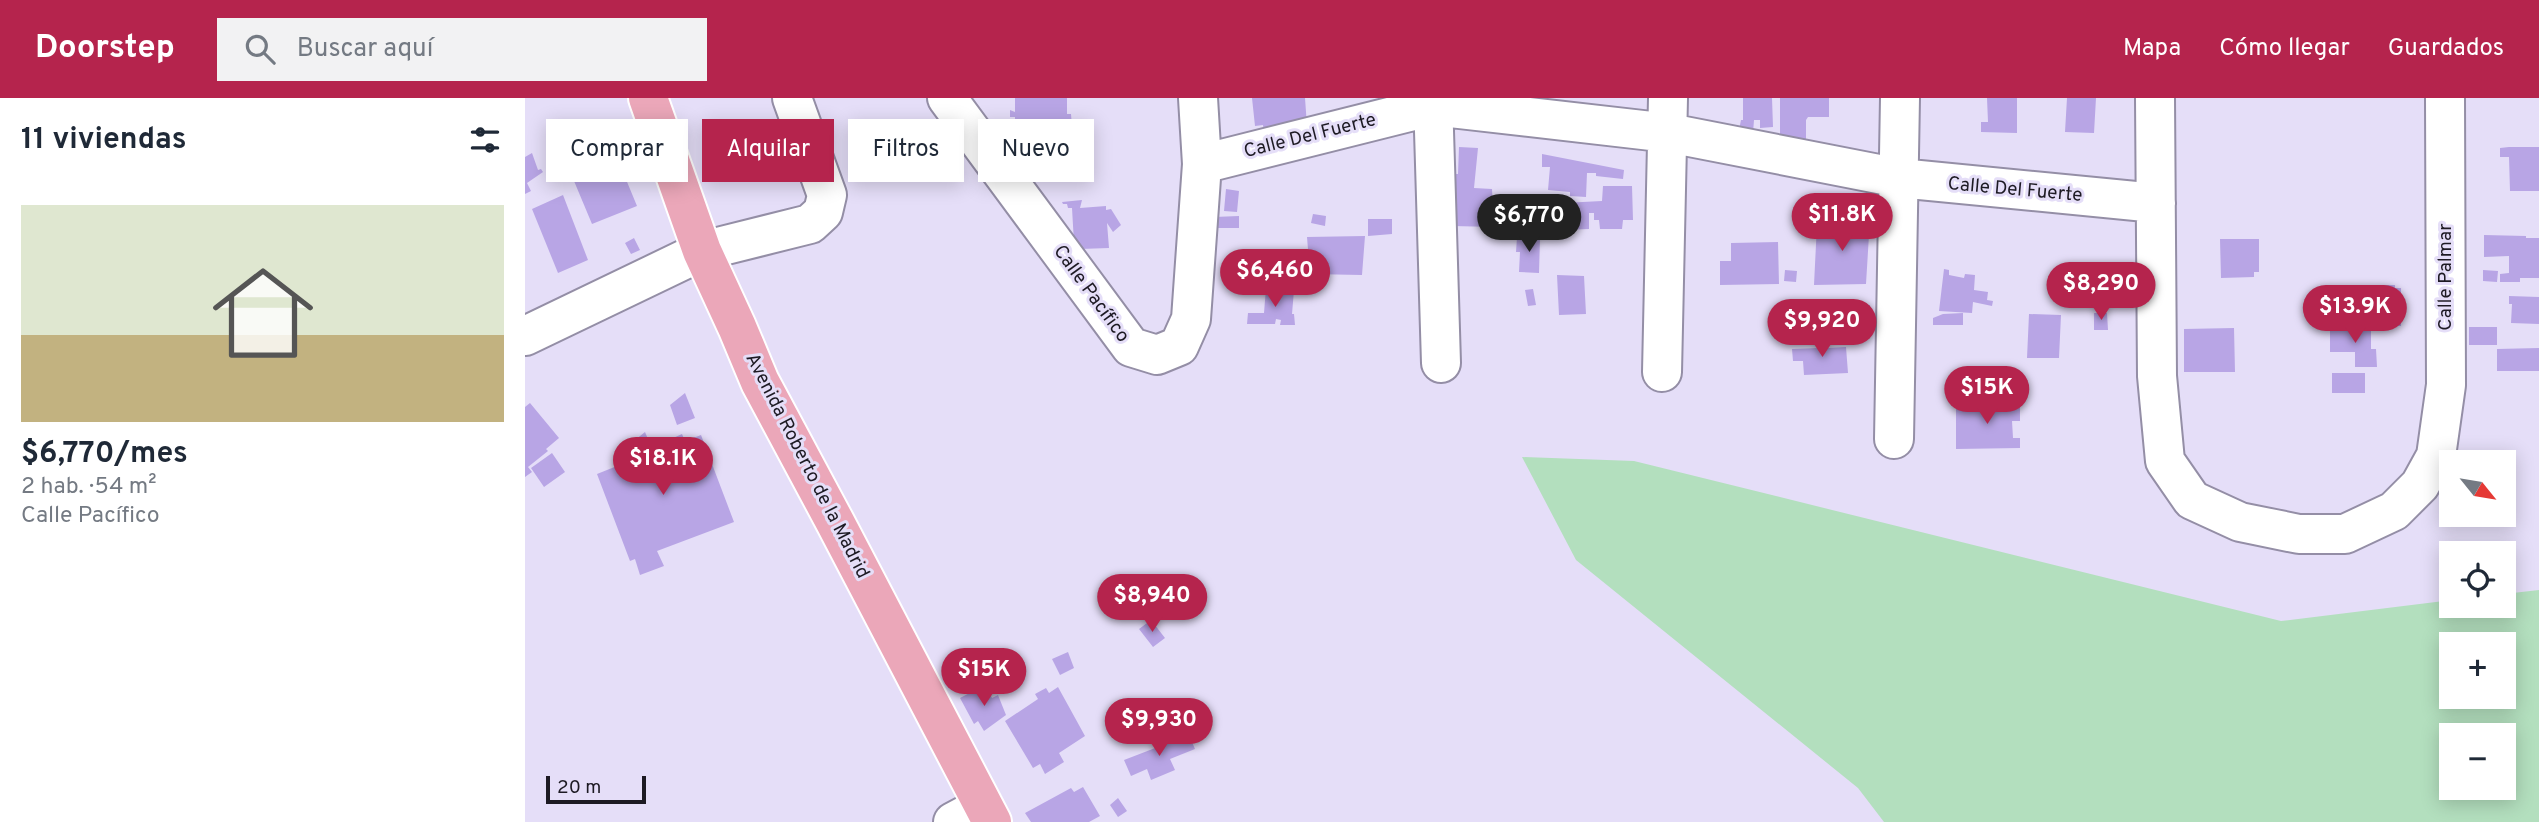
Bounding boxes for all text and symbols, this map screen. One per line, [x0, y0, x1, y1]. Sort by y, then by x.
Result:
search box [217, 18, 707, 81]
text: Doorstep [35, 28, 175, 70]
icon: search [241, 30, 279, 68]
text: Buscar aquí [297, 33, 433, 66]
text: Mapa [2123, 34, 2181, 64]
text: Cómo llegar [2219, 34, 2350, 64]
text: Guardados [2388, 34, 2504, 64]
street label: Calle Del Fuerte [1241, 108, 1379, 164]
chip: Comprar [546, 119, 688, 182]
chip: Alquilar [702, 119, 834, 182]
chip: Filtros [848, 119, 964, 182]
chip: Nuevo [978, 119, 1094, 182]
icon: filters [466, 121, 504, 159]
text: 11 viviendas [21, 122, 186, 159]
street label: Calle Del Fuerte [1947, 172, 2083, 208]
pin: $6,770 [1472, 194, 1586, 254]
pin: $11.8K [1785, 194, 1899, 253]
text: $11.8K [1808, 201, 1876, 230]
text: $6,770 [1493, 202, 1565, 231]
street label: Calle Palmar [2434, 223, 2458, 331]
street label: Calle Pacífico [1048, 241, 1134, 347]
icon: home [200, 250, 326, 376]
pin: $6,460 [1218, 250, 1332, 309]
text: $6,460 [1236, 257, 1314, 286]
pin: $8,290 [2044, 262, 2158, 322]
text: $8,290 [2063, 270, 2139, 299]
pin: $13.9K [2298, 286, 2412, 345]
text: $13.9K [2319, 293, 2391, 322]
pin: $9,920 [1765, 300, 1879, 359]
text: $9,920 [1783, 307, 1861, 336]
street label: Avenida Roberto de la Madrid [740, 349, 874, 583]
pin: $15K [1946, 366, 2028, 426]
text: $15K [1960, 374, 2014, 403]
text: $6,770/mes [21, 436, 188, 473]
pin: $18.1K [606, 438, 720, 497]
text: $18.1K [629, 445, 697, 474]
north arrow [2439, 450, 2517, 527]
map controls [2439, 450, 2516, 800]
text: 2 hab. · 54 m² [21, 473, 157, 502]
text: Calle Pacífico [21, 502, 160, 531]
button: locate [2439, 541, 2516, 618]
pin: $8,940 [1095, 574, 1209, 634]
text: $8,940 [1113, 582, 1191, 611]
button: + [2439, 632, 2516, 709]
pin: $15K [943, 648, 1025, 708]
text: $15K [957, 656, 1011, 685]
pin: $9,930 [1102, 698, 1216, 758]
text: $9,930 [1121, 706, 1197, 735]
button: − [2439, 723, 2516, 800]
scale bar [546, 773, 646, 805]
text: 20 m [557, 776, 601, 800]

